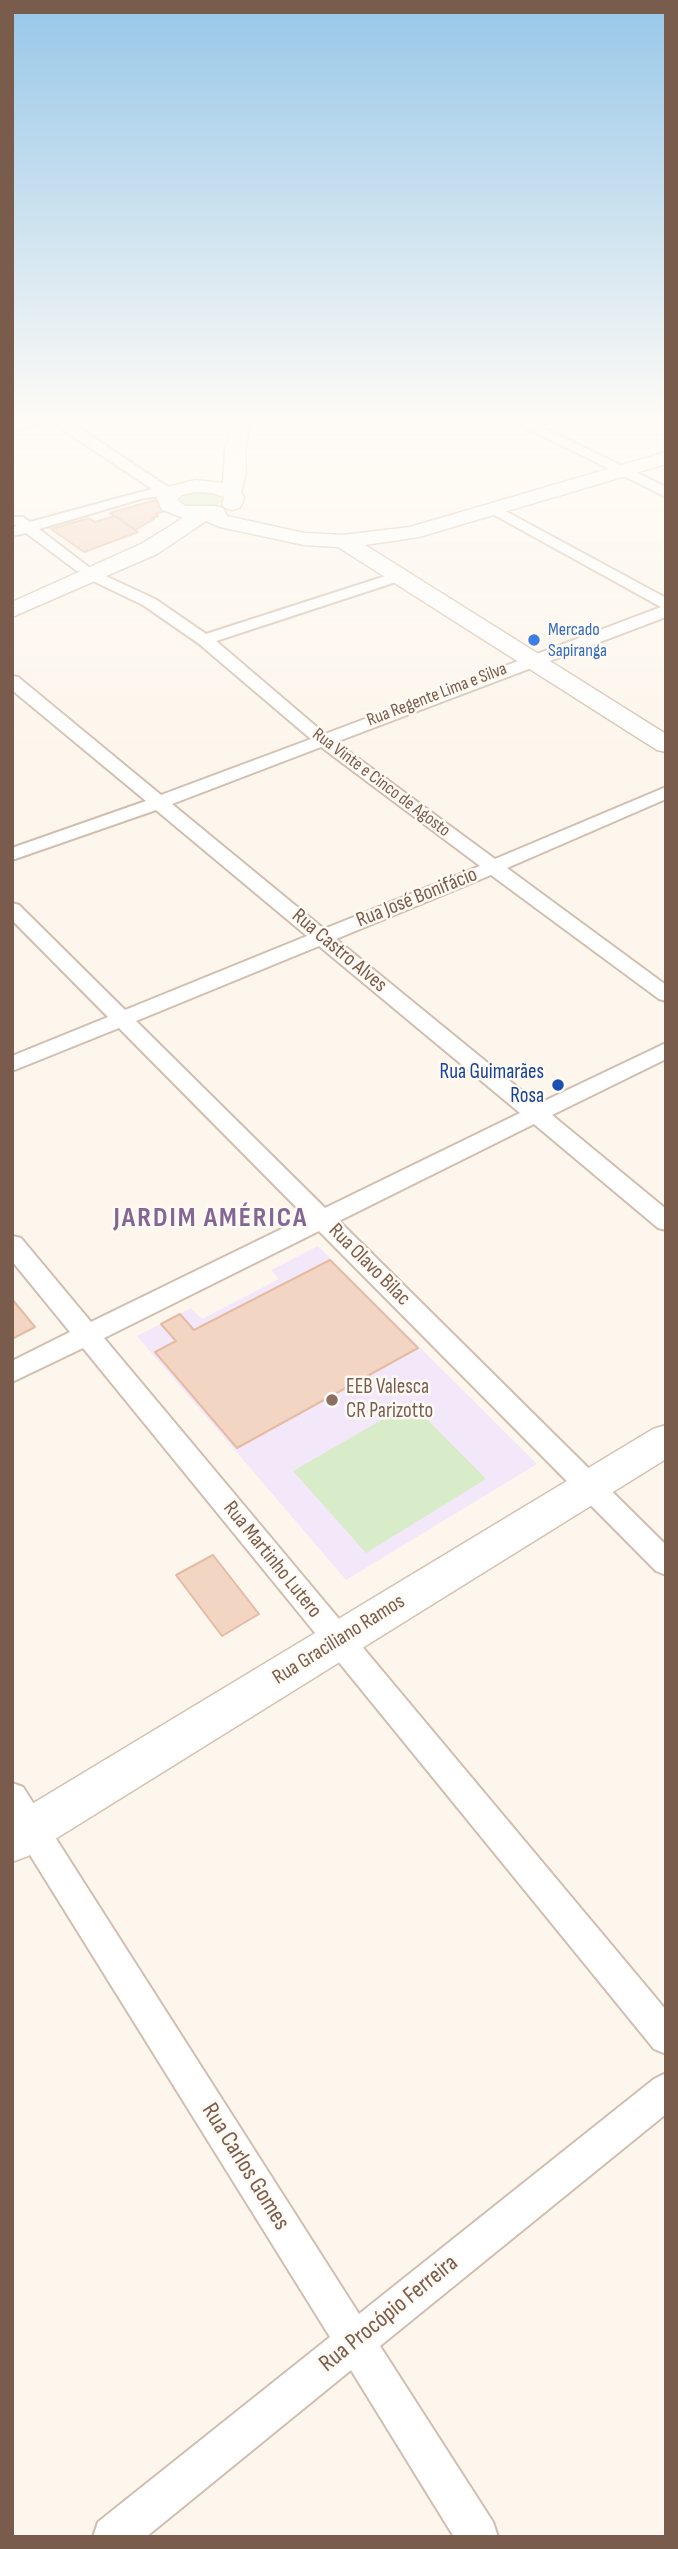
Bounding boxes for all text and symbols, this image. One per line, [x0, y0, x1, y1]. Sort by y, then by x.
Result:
place label: Mercado Sapiranga [548, 619, 607, 662]
marker: Mercado Sapiranga [526, 632, 542, 648]
street label: Rua Regente Lima e Silva [364, 658, 510, 732]
street label: Rua Vinte e Cinco de Agosto [308, 724, 454, 842]
street label: Rua José Bonifácio [353, 862, 481, 934]
street label: Rua Castro Alves [286, 904, 392, 998]
place label: Rua Guimarães Rosa [440, 1060, 544, 1110]
marker: Rua Guimarães Rosa [550, 1077, 566, 1093]
district label: JARDIM AMÉRICA [115, 1202, 307, 1236]
street label: Rua Olavo Bilac [323, 1219, 415, 1311]
place label: EEB Valesca CR Parizotto [346, 1375, 433, 1425]
marker: EEB Valesca CR Parizotto [324, 1392, 340, 1408]
street label: Rua Martinho Lutero [217, 1497, 327, 1623]
street label: Rua Graciliano Ramos [268, 1589, 410, 1691]
street label: Rua Carlos Gomes [195, 2098, 295, 2236]
street label: Rua Procópio Ferreira [314, 2249, 464, 2379]

